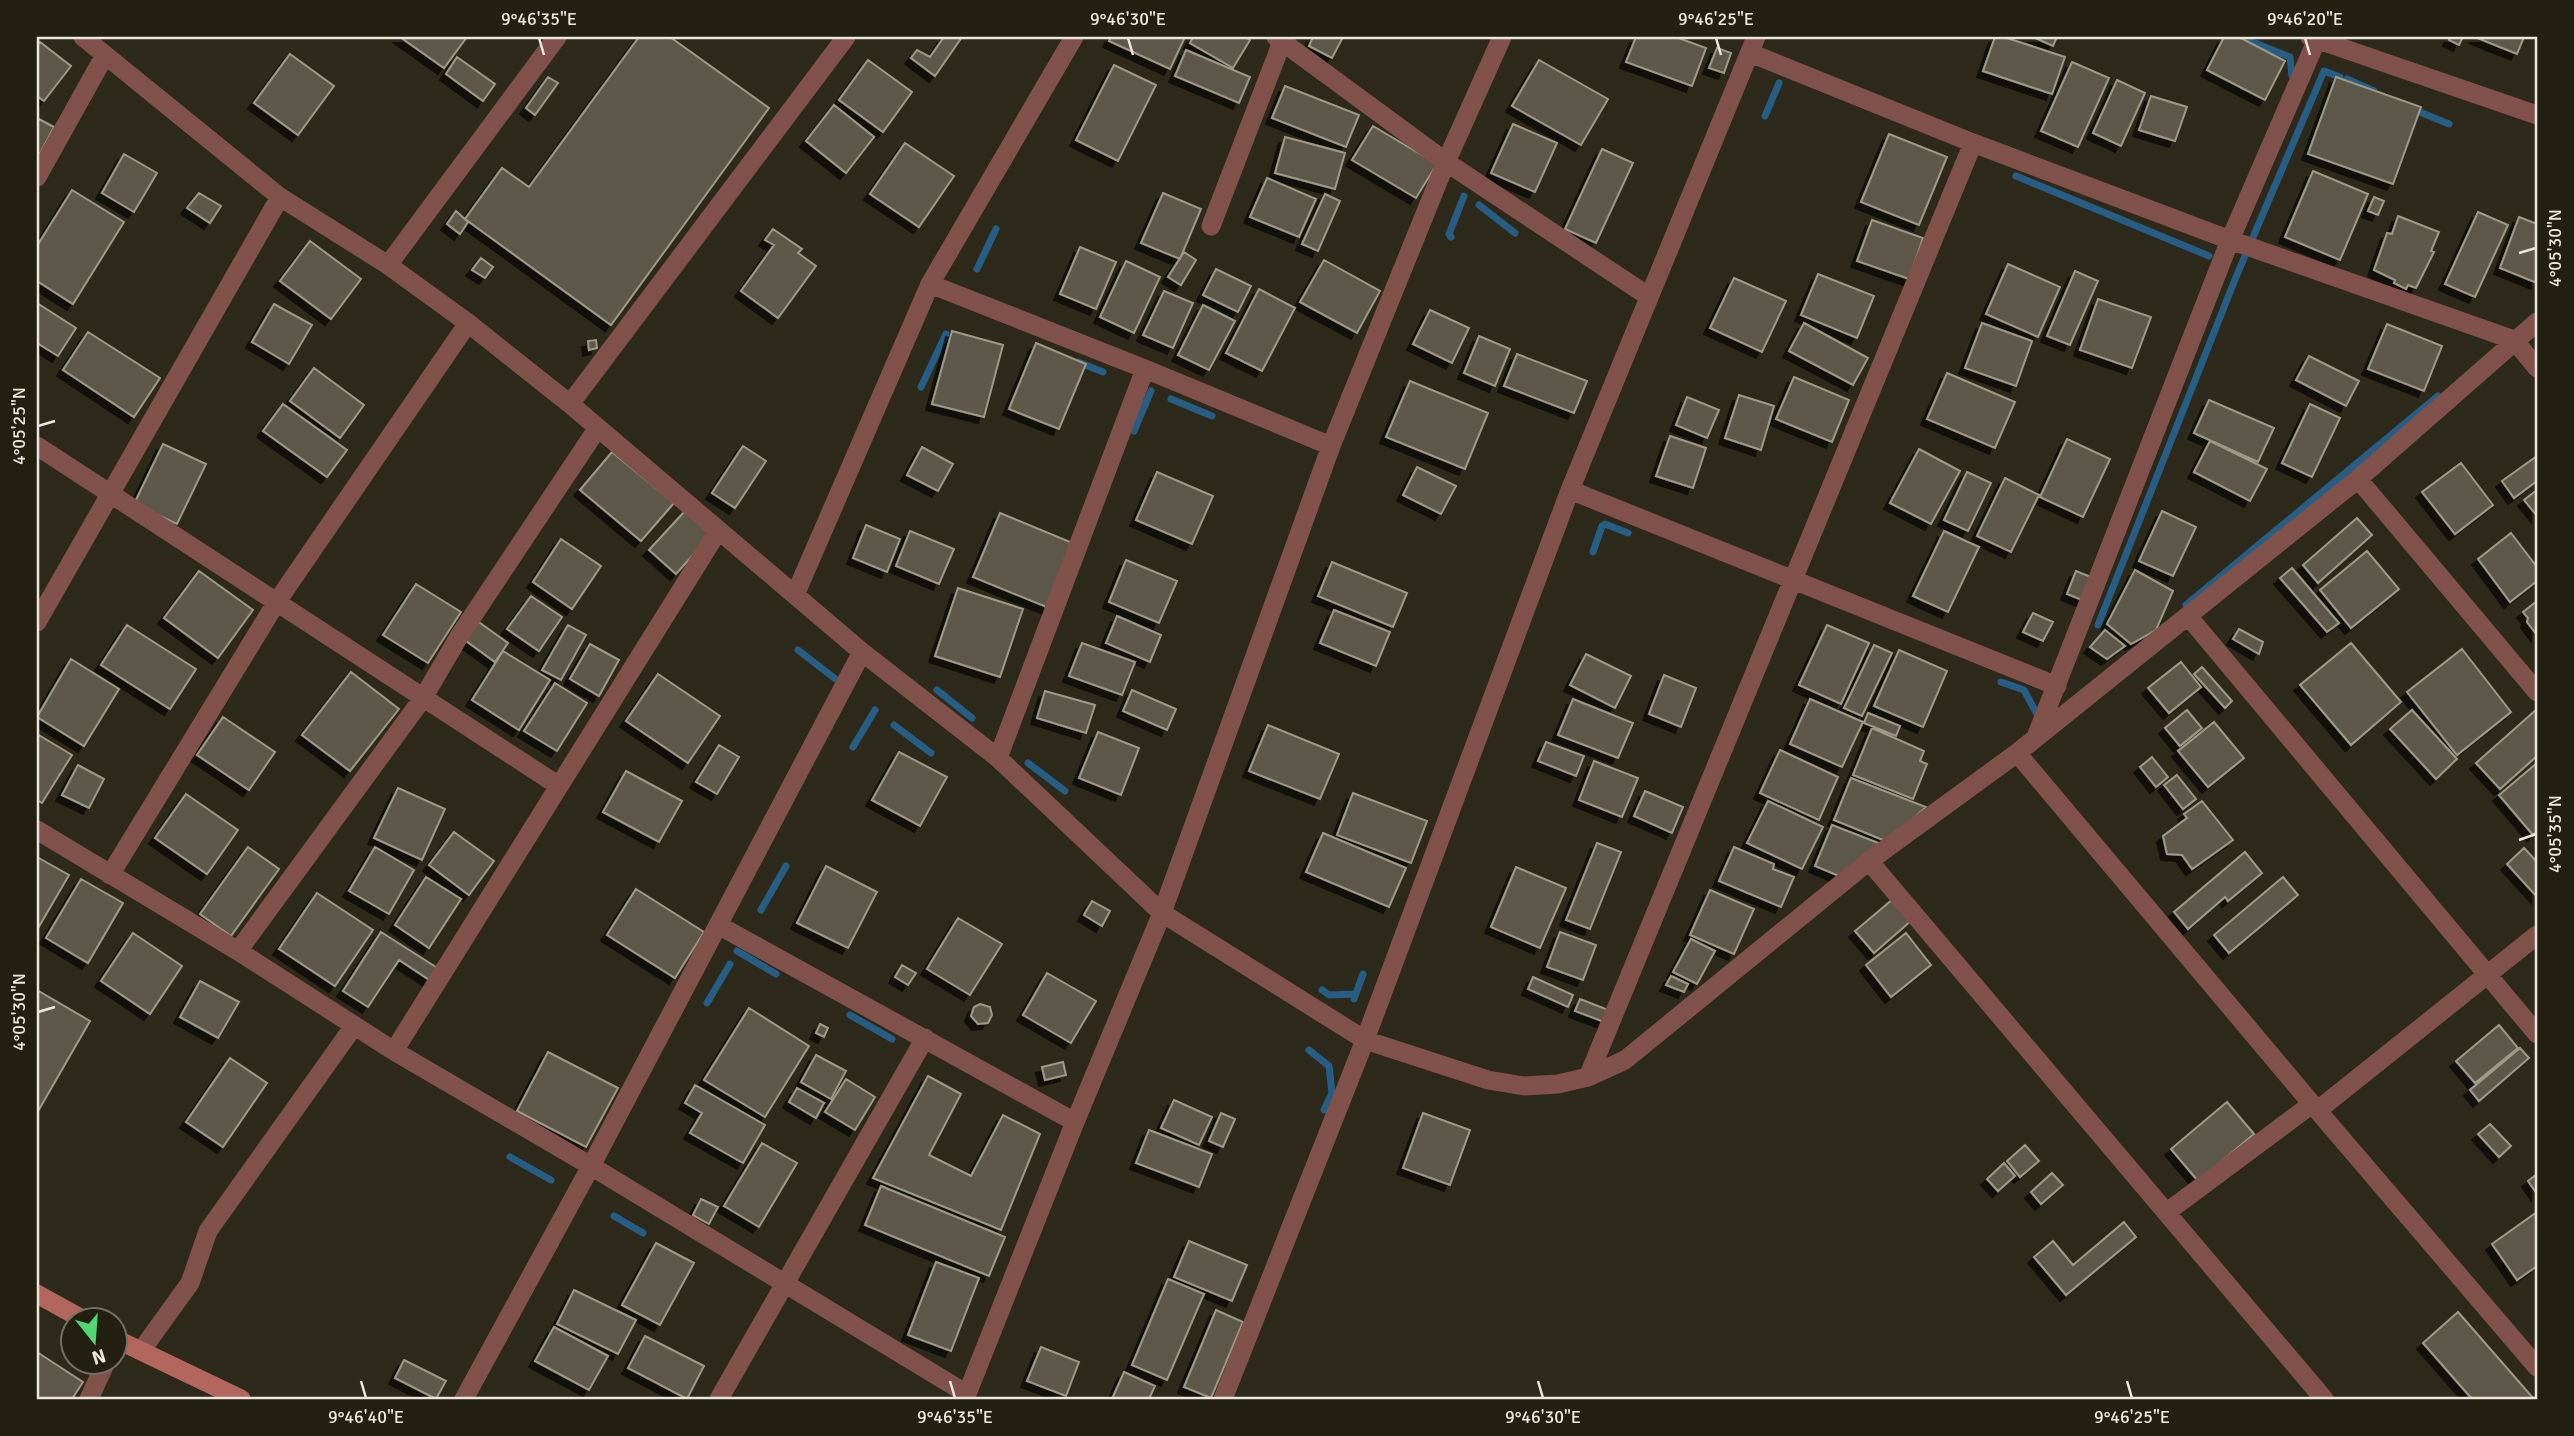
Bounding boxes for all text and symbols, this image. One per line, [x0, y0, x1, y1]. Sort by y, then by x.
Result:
text: 9°46'35"E [501, 8, 577, 30]
text: 9°46'30"E [1090, 8, 1166, 30]
text: 9°46'25"E [1678, 8, 1754, 30]
text: 9°46'20"E [2267, 8, 2343, 30]
text: 4°05'30"N [2544, 209, 2566, 287]
text: 4°05'25"N [8, 387, 30, 465]
text: 4°05'35"N [2544, 795, 2566, 873]
text: 4°05'30"N [8, 973, 30, 1051]
north arrow [60, 1306, 130, 1376]
text: N [89, 1343, 109, 1370]
text: 9°46'40"E [328, 1406, 404, 1428]
text: 9°46'35"E [917, 1406, 993, 1428]
text: 9°46'30"E [1505, 1406, 1581, 1428]
text: 9°46'25"E [2094, 1406, 2170, 1428]

